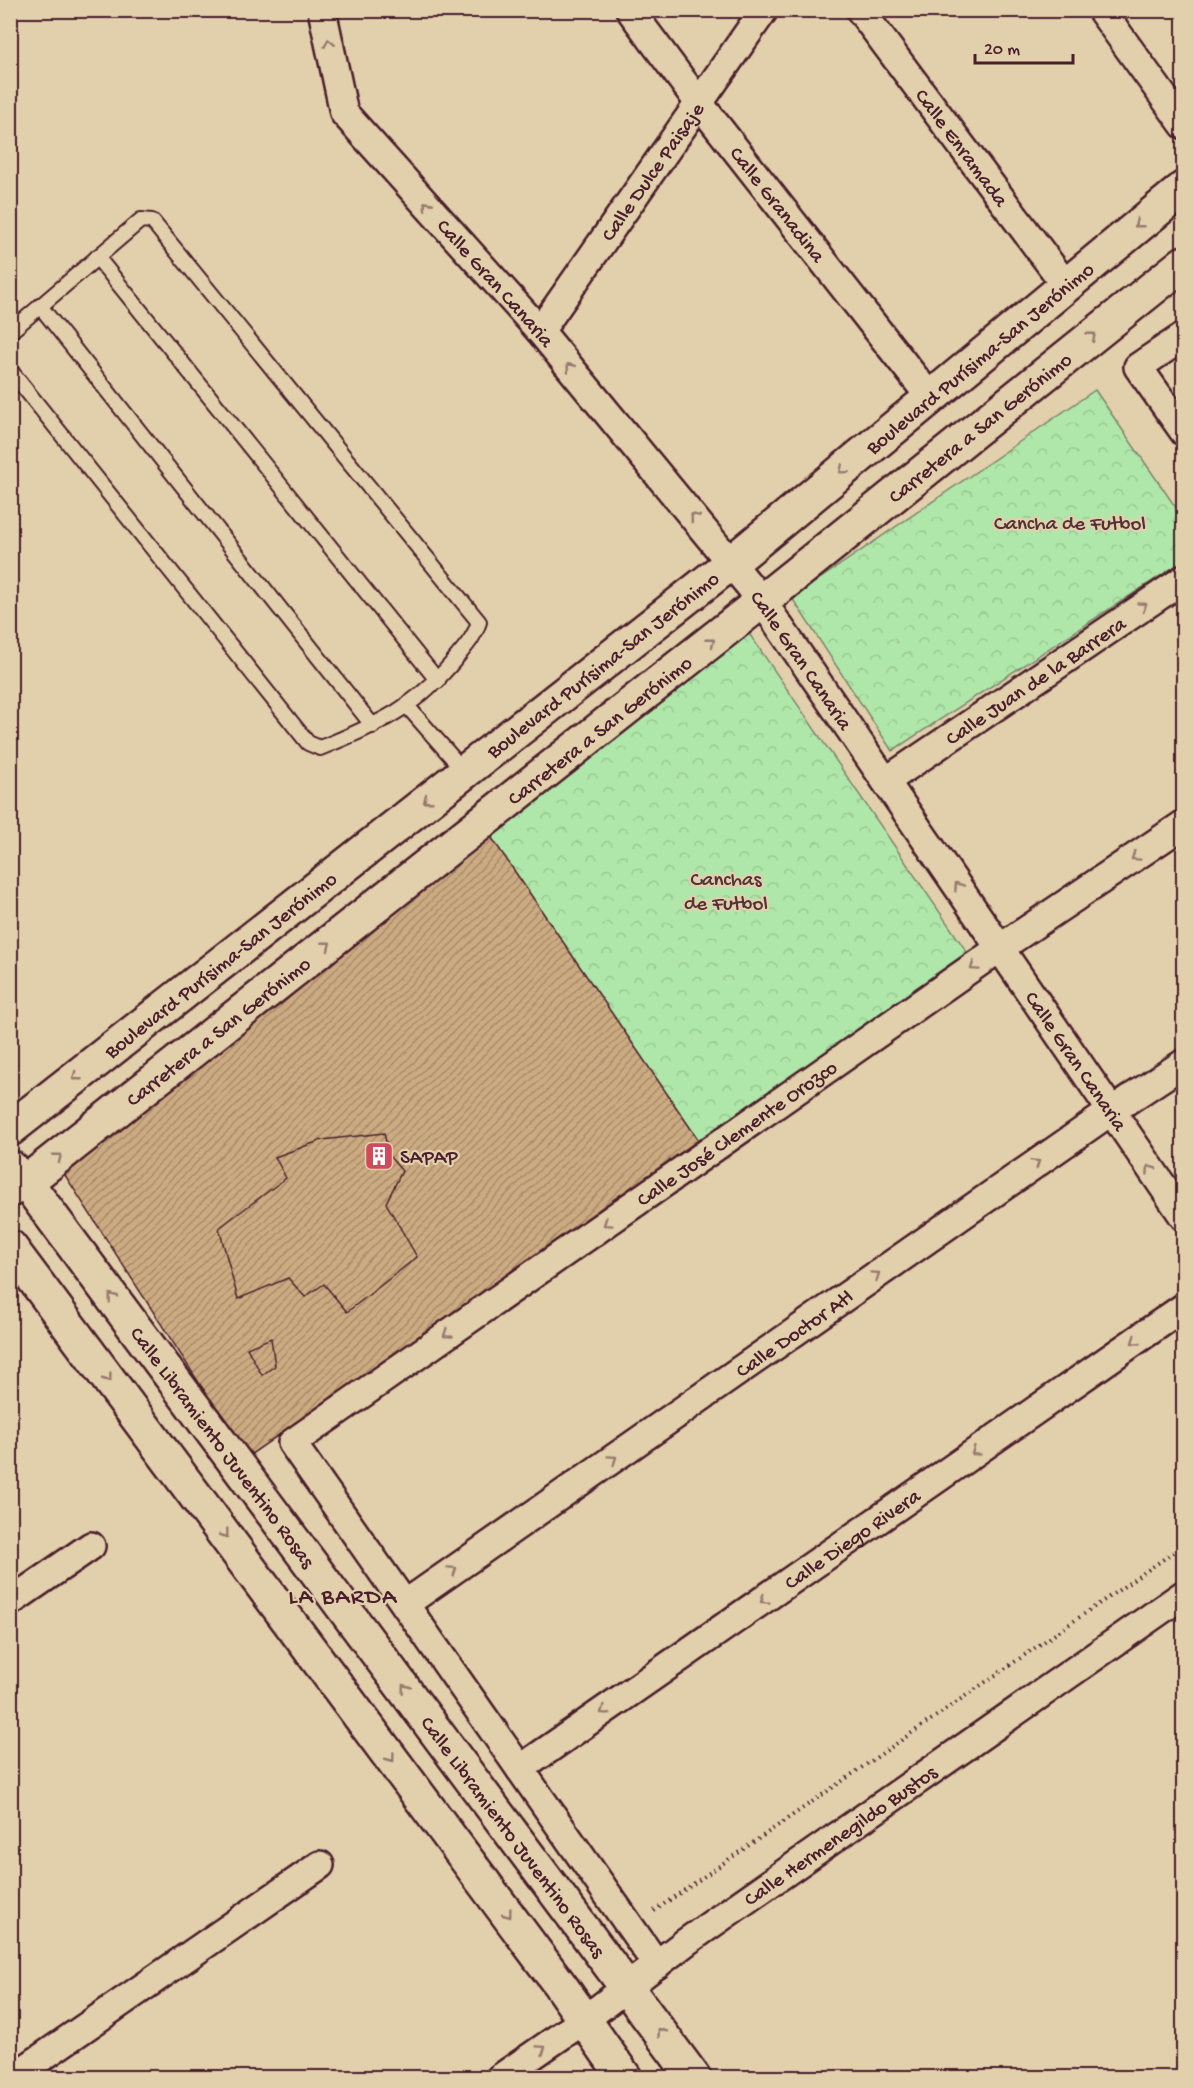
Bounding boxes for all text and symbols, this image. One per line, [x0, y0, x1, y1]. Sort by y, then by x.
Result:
scale bar [975, 27, 1072, 65]
one-way arrow [323, 39, 336, 49]
text: 20 m [984, 40, 1020, 61]
street label: Calle Enramada [907, 85, 1013, 214]
street label: Calle Dulce Paisaje [597, 98, 712, 247]
street label: Calle Granadina [722, 143, 830, 270]
one-way arrow [423, 201, 434, 212]
street label: Calle Gran Canaria [430, 215, 558, 355]
one-way arrow [1134, 217, 1145, 228]
street label: Boulevard Purísima-San Jerónimo [862, 258, 1101, 462]
one-way arrow [1086, 333, 1097, 344]
street label: Carretera a San Gerónimo [885, 349, 1078, 511]
one-way arrow [566, 363, 577, 374]
one-way arrow [839, 462, 850, 473]
one-way arrow [691, 513, 702, 524]
park label: Cancha de Futbol [994, 513, 1146, 538]
street label: Boulevard Purísima-San Jerónimo [482, 568, 726, 766]
street label: Calle Gran Canaria [743, 587, 857, 737]
one-way arrow [1136, 602, 1147, 613]
street label: Calle Juan de la Barrera [942, 612, 1133, 753]
one-way arrow [704, 638, 715, 649]
street label: Carretera a San Gerónimo [504, 652, 699, 813]
one-way arrow [423, 792, 434, 803]
one-way arrow [1131, 850, 1142, 861]
street label: Boulevard Purísima-San Jerónimo [100, 868, 343, 1066]
park label: Canchas de Futbol [684, 869, 768, 918]
one-way arrow [954, 882, 965, 893]
one-way arrow [320, 941, 331, 952]
street label: Carretera a San Gerónimo [122, 953, 317, 1114]
one-way arrow [969, 960, 980, 971]
street label: Calle Gran Canaria [1017, 988, 1131, 1138]
street label: Calle José Clemente Orozco [633, 1056, 843, 1214]
one-way arrow [72, 1069, 83, 1080]
building icon: SAPAP [363, 1140, 395, 1172]
place label: SAPAP [400, 1147, 458, 1172]
one-way arrow [52, 1153, 63, 1164]
one-way arrow [1029, 1159, 1040, 1170]
one-way arrow [1146, 1164, 1157, 1175]
one-way arrow [603, 1216, 614, 1227]
one-way arrow [870, 1271, 881, 1282]
street label: Calle Doctor Atl [732, 1286, 859, 1385]
one-way arrow [109, 1292, 120, 1303]
street label: Calle Libramiento Juventino Rosas [122, 1323, 319, 1575]
one-way arrow [443, 1327, 454, 1338]
one-way arrow [1131, 1334, 1142, 1345]
one-way arrow [101, 1371, 112, 1382]
one-way arrow [971, 1445, 982, 1456]
one-way arrow [606, 1455, 617, 1466]
street label: Calle Diego Rivera [781, 1484, 927, 1597]
one-way arrow [217, 1528, 228, 1539]
one-way arrow [446, 1566, 457, 1577]
district label: LA BARDA [288, 1584, 398, 1613]
one-way arrow [759, 1593, 770, 1604]
one-way arrow [401, 1684, 412, 1695]
one-way arrow [599, 1704, 610, 1715]
street label: Calle Libramiento Juventino Rosas [413, 1713, 610, 1965]
one-way arrow [384, 1751, 395, 1762]
street label: Calle Hermenegildo Bustos [740, 1761, 944, 1914]
one-way arrow [500, 1908, 511, 1919]
one-way arrow [657, 2028, 668, 2039]
one-way arrow [535, 2045, 546, 2056]

